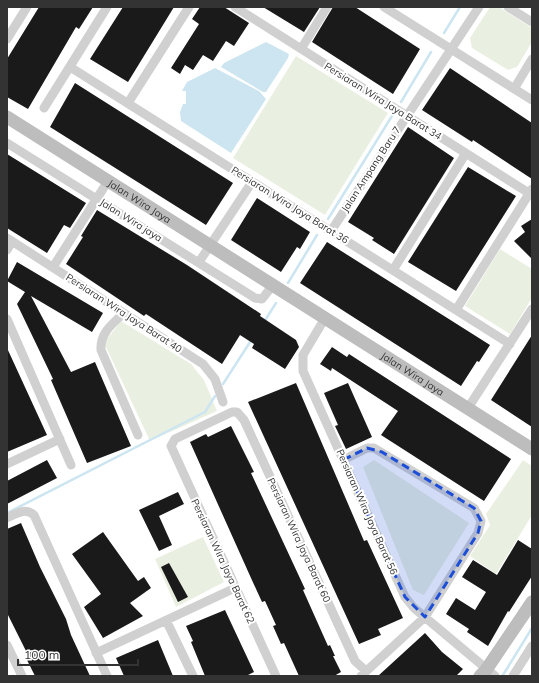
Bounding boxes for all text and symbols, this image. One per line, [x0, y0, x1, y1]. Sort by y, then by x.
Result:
street label: Persiaran Wira Jaya Barat 34 [322, 59, 444, 143]
street label: Jalan Ampang Baru 7 [338, 124, 404, 214]
street label: Persiaran Wira Jaya Barat 36 [229, 163, 351, 247]
street label: Jalan Wira Jaya [106, 176, 174, 226]
street label: Jalan Wira jaya [97, 196, 165, 244]
street label: Persiaran Wira Jaya Barat 40 [63, 271, 185, 355]
street label: Jalan Wira Jaya [379, 349, 447, 398]
street label: Persiaran Wira Jaya Barat 56 [333, 447, 401, 577]
street label: Persiaran Wira Jaya Barat 60 [264, 476, 334, 604]
street label: Persiaran Wira Jaya Barat 62 [188, 497, 258, 625]
scale bar [18, 641, 138, 667]
text: 100 m [24, 647, 59, 662]

